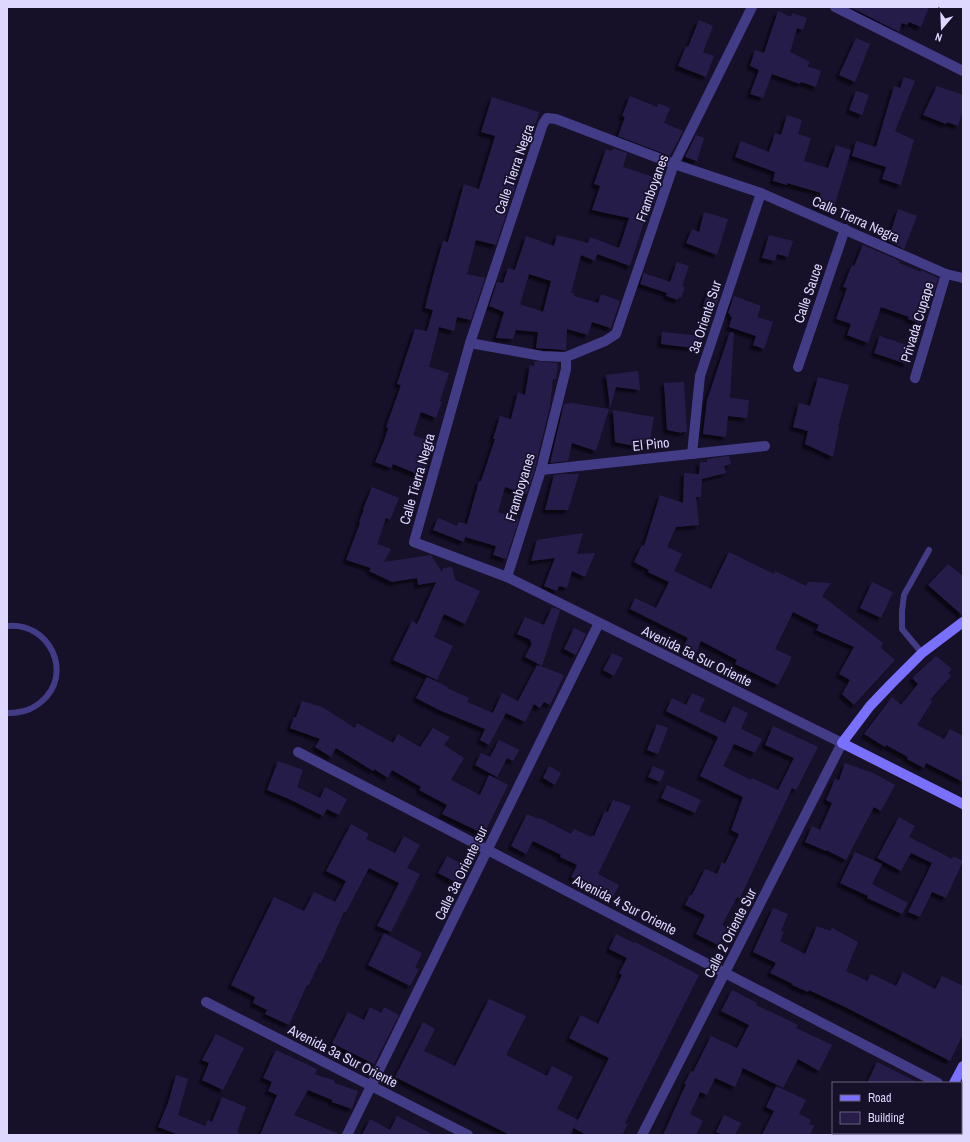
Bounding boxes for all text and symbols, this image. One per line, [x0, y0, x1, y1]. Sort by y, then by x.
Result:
north arrow [922, 8, 962, 48]
text: N [933, 30, 944, 45]
street label: Calle Tierra Negra [490, 121, 538, 216]
street label: Framboyanes [632, 152, 673, 224]
street label: Calle Tierra Negra [809, 192, 903, 247]
street label: Calle Sauce [789, 261, 827, 325]
street label: 3a Oriente Sur [685, 278, 725, 356]
street label: Privada Cupape [896, 280, 938, 364]
street label: Calle Tierra Negra [395, 431, 439, 527]
street label: El Pino [632, 433, 670, 455]
street label: Framboyanes [501, 451, 539, 523]
street label: Avenida 5a Sur Oriente [638, 621, 755, 690]
street label: Calle 3a Oriente sur [430, 823, 492, 923]
street label: Avenida 4 Sur Oriente [569, 871, 680, 939]
street label: Calle 2 Oriente Sur [700, 885, 760, 981]
street label: Avenida 3a Sur Oriente [284, 1020, 401, 1091]
legend [832, 1082, 962, 1134]
text: Road [868, 1090, 892, 1106]
text: Building [868, 1110, 905, 1126]

